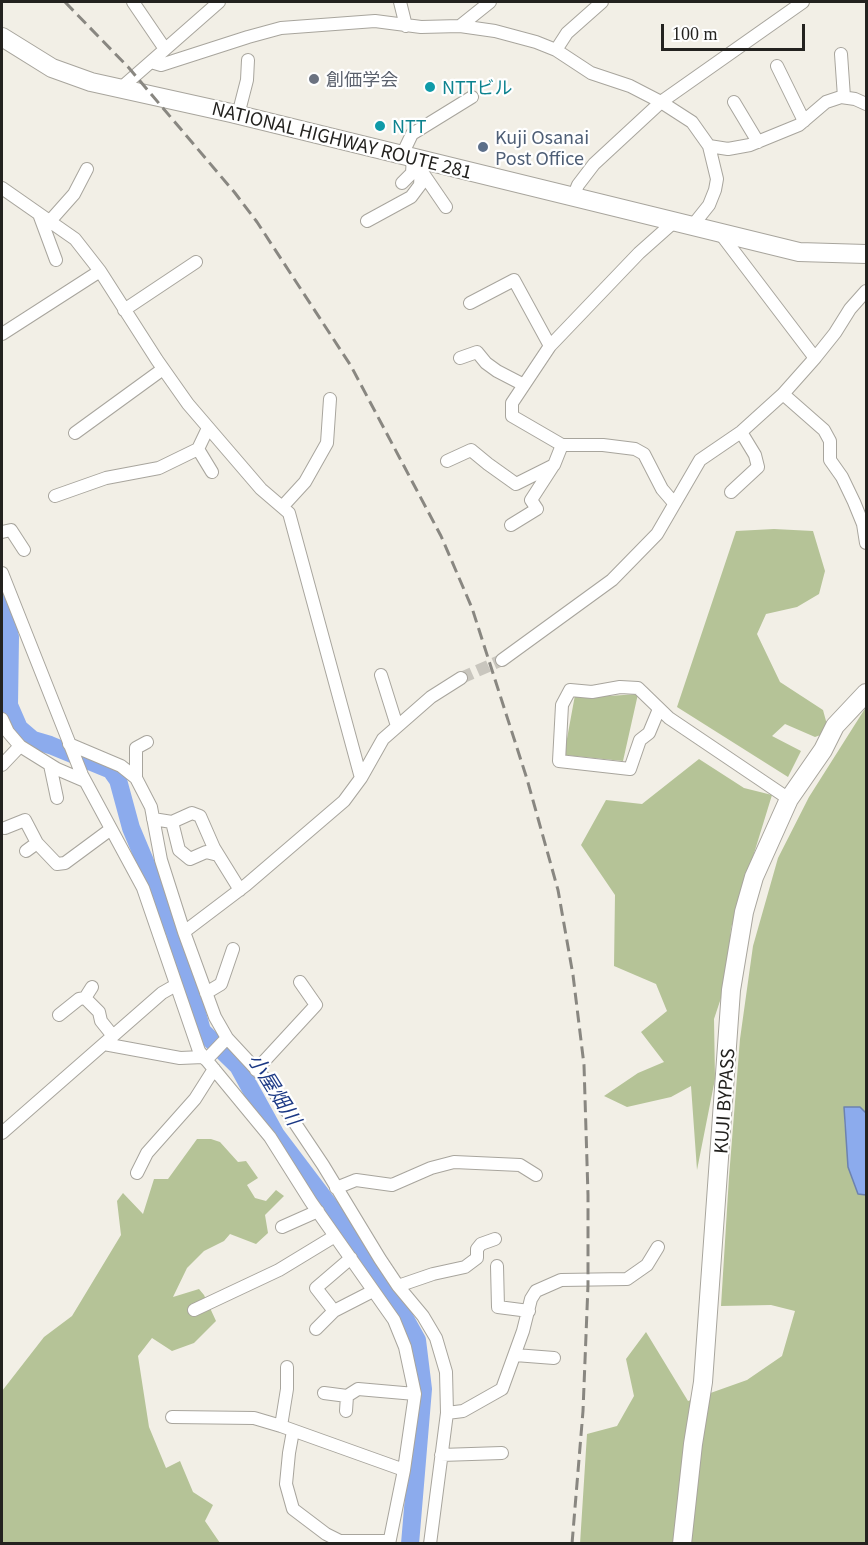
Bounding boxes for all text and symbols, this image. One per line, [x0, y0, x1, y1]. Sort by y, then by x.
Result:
scale bar [664, 12, 808, 50]
text: 100 m [672, 24, 718, 44]
place label: 創価学会 [326, 68, 398, 90]
marker: 創価学会 [307, 72, 321, 86]
place label: NTTビル [442, 76, 513, 98]
marker: NTTビル [423, 80, 437, 94]
street label: NATIONAL HIGHWAY ROUTE 281 [210, 97, 474, 183]
place label: NTT [392, 115, 427, 137]
marker: NTT [373, 119, 387, 133]
place label: Kuji Osanai Post Office [495, 126, 589, 168]
marker: Kuji Osanai Post Office [476, 140, 490, 154]
street label: KUJI BYPASS [710, 1048, 738, 1154]
water label: 小屋畑川 [244, 1049, 306, 1129]

